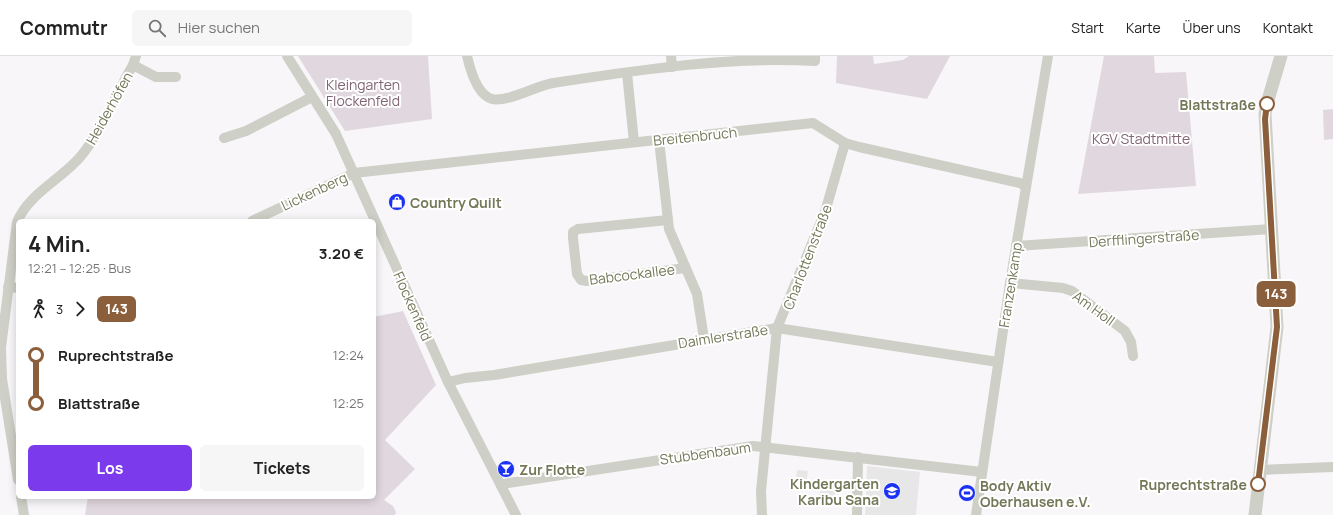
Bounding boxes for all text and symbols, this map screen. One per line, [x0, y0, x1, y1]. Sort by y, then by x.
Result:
search box [132, 10, 412, 46]
text: Commutr [20, 15, 108, 41]
icon: search [146, 17, 168, 39]
text: Hier suchen [178, 17, 260, 38]
text: Start [1071, 18, 1104, 37]
text: Karte [1126, 18, 1161, 37]
text: Über uns [1183, 18, 1241, 37]
text: Kontakt [1263, 18, 1313, 37]
street label: Heiderhöfen [81, 68, 137, 148]
park label: Kleingarten Flockenfeld [326, 75, 400, 110]
place label: Blattstraße [1179, 95, 1256, 114]
marker: Blattstraße [1259, 96, 1275, 112]
street label: Breitenbruch [652, 122, 738, 150]
park label: KGV Stadtmitte [1092, 129, 1190, 148]
street label: Lickenberg [278, 167, 350, 215]
shop icon: Country Quilt [387, 192, 407, 212]
place label: Country Quilt [410, 193, 502, 212]
street label: Charlottenstraße [778, 202, 836, 312]
street label: Derfflingerstraße [1088, 225, 1200, 251]
text: 4 Min. [28, 229, 91, 259]
street label: Franzenkamp [994, 241, 1026, 329]
text: 3.20 € [319, 243, 364, 264]
text: 12:21 – 12:25 · Bus [28, 259, 131, 277]
street label: Babcockallee [588, 259, 676, 289]
street label: Flockenfeld [389, 268, 437, 344]
line badge: 143 [1253, 281, 1299, 307]
text: 143 [1265, 284, 1287, 303]
street label: Am Holl [1069, 286, 1119, 330]
icon: walk [28, 298, 50, 320]
icon: forward [69, 298, 91, 320]
text: 143 [105, 299, 128, 318]
text: 3 [56, 300, 63, 318]
street label: Daimlerstraße [677, 320, 769, 352]
text: Ruprechtstraße [58, 345, 174, 366]
text: 12:24 [333, 346, 364, 364]
text: Blattstraße [58, 393, 140, 414]
text: 12:25 [333, 394, 364, 412]
street label: Stubbenbaum [658, 437, 752, 469]
button: Los [28, 445, 192, 491]
button: Tickets [200, 445, 364, 491]
bar icon: Zur Flotte [496, 459, 516, 479]
place label: Zur Flotte [519, 460, 585, 479]
place label: Kindergarten Karibu Sana [790, 474, 879, 509]
place label: Ruprechtstraße [1139, 475, 1247, 494]
place label: Body Aktiv Oberhausen e.V. [980, 476, 1091, 511]
marker: Ruprechtstraße [1250, 476, 1266, 492]
school or university icon: Kindergarten Karibu Sana [882, 481, 902, 501]
sports icon: Body Aktiv Oberhausen e.V. [957, 483, 977, 503]

